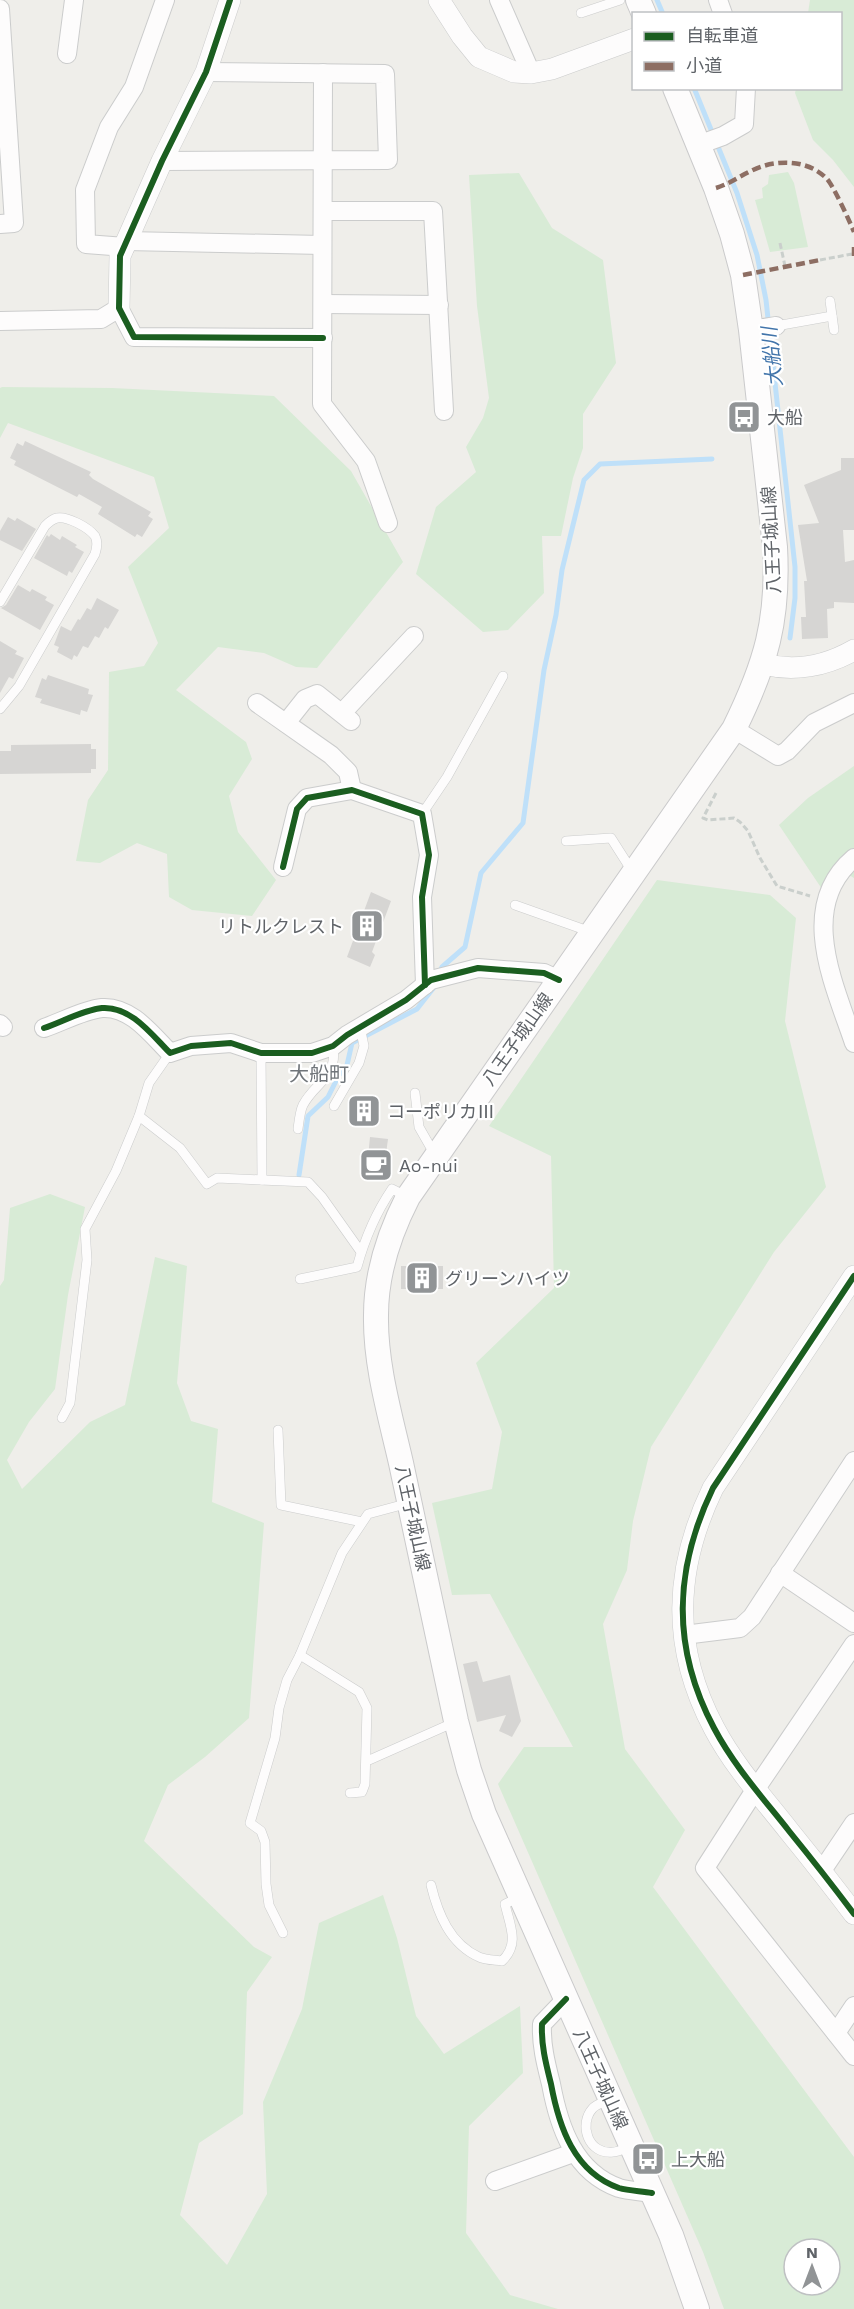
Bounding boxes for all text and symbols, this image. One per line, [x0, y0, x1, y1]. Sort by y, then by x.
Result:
legend [632, 12, 842, 90]
text: 自転車道 [686, 25, 758, 46]
text: 小道 [686, 55, 722, 76]
water label: 大船川 [757, 324, 787, 388]
bus stop icon: 大船 [726, 399, 762, 435]
place label: 大船 [767, 407, 803, 428]
street label: 八王子城山線 [758, 486, 784, 594]
building icon: リトルクレスト [349, 908, 385, 944]
place label: リトルクレスト [218, 916, 344, 937]
street label: 八王子城山線 [477, 989, 557, 1089]
district label: 大船町 [289, 1062, 349, 1086]
building icon: コーポリカⅢ [346, 1093, 382, 1129]
place label: コーポリカⅢ [387, 1101, 495, 1122]
cafe icon: Ao-nui [358, 1147, 394, 1183]
place label: Ao-nui [399, 1155, 458, 1176]
building icon: グリーンハイツ [404, 1260, 440, 1296]
place label: グリーンハイツ [445, 1268, 570, 1289]
street label: 八王子城山線 [392, 1463, 434, 1573]
street label: 八王子城山線 [569, 2025, 633, 2133]
bus stop icon: 上大船 [630, 2141, 666, 2177]
place label: 上大船 [671, 2149, 725, 2170]
north arrow [782, 2237, 842, 2297]
text: N [806, 2243, 818, 2262]

